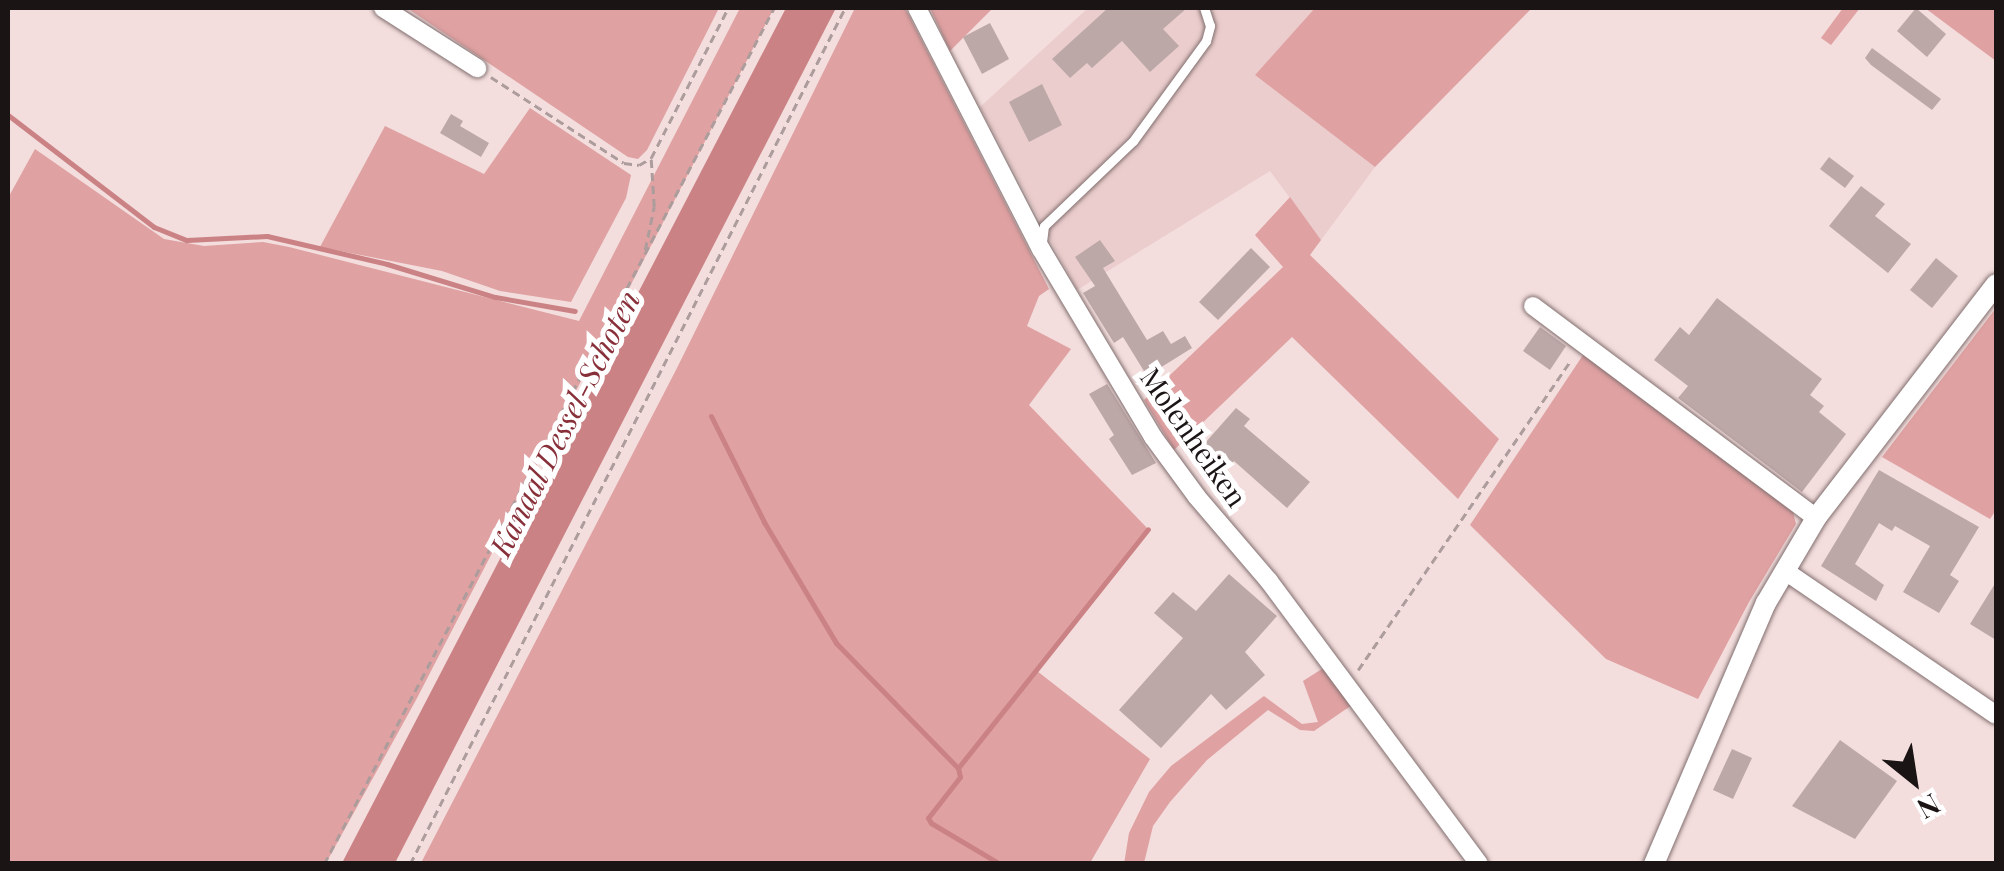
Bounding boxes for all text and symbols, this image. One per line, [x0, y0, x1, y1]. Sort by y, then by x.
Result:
water label: Kanaal Dessel-Schoten [481, 284, 647, 562]
street label: Molenheiken [1134, 361, 1254, 513]
north arrow [1864, 731, 1964, 831]
text: N [1911, 786, 1947, 828]

